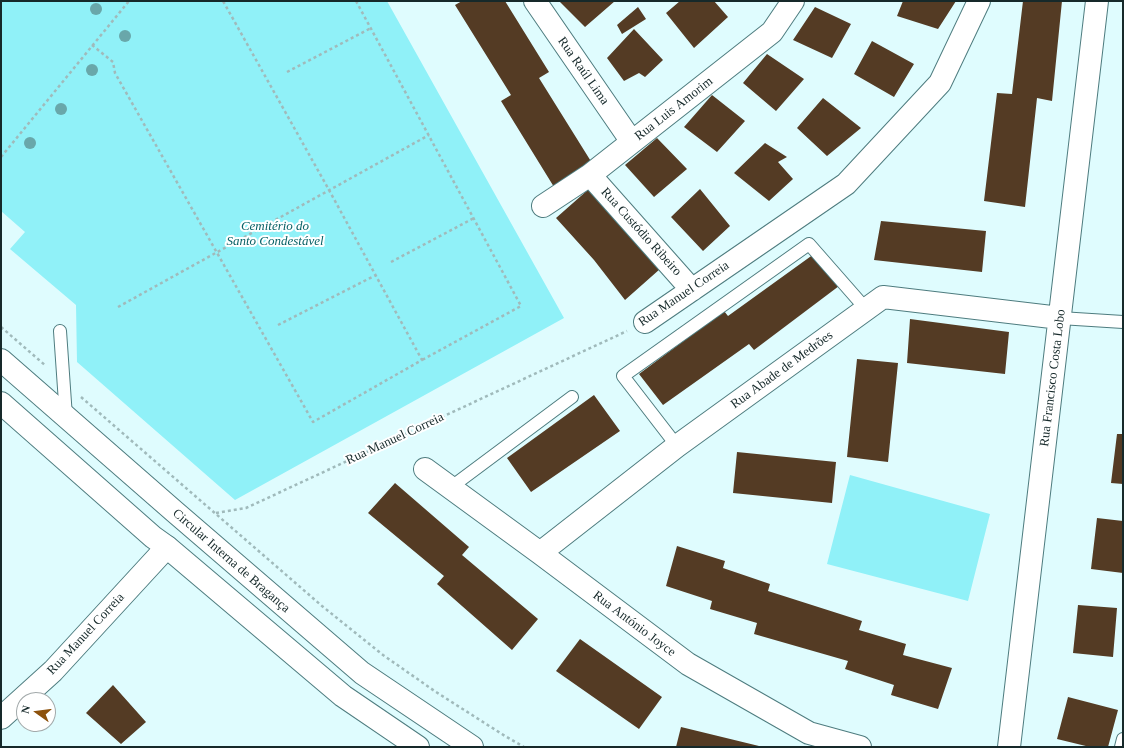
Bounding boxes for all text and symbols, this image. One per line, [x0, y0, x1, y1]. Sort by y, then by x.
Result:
street label: Rua Raúl Lima [554, 34, 612, 108]
street label: Rua Luis Amorim [632, 74, 716, 144]
street label: Rua Custódio Ribeiro [597, 185, 685, 279]
park label: Cemitério do Santo Condestável [226, 219, 324, 250]
street label: Rua Manuel Correia [636, 258, 732, 330]
street label: Rua Francisco Costa Lobo [1037, 308, 1069, 448]
street label: Rua Abade de Medrões [728, 328, 836, 412]
street label: Rua Manuel Correia [344, 410, 446, 468]
street label: Circular Interna de Bragança [169, 506, 293, 616]
street label: Rua António Joyce [590, 588, 678, 660]
street label: Rua Manuel Correia [44, 590, 128, 678]
north arrow [16, 692, 56, 732]
text: N [19, 704, 32, 715]

